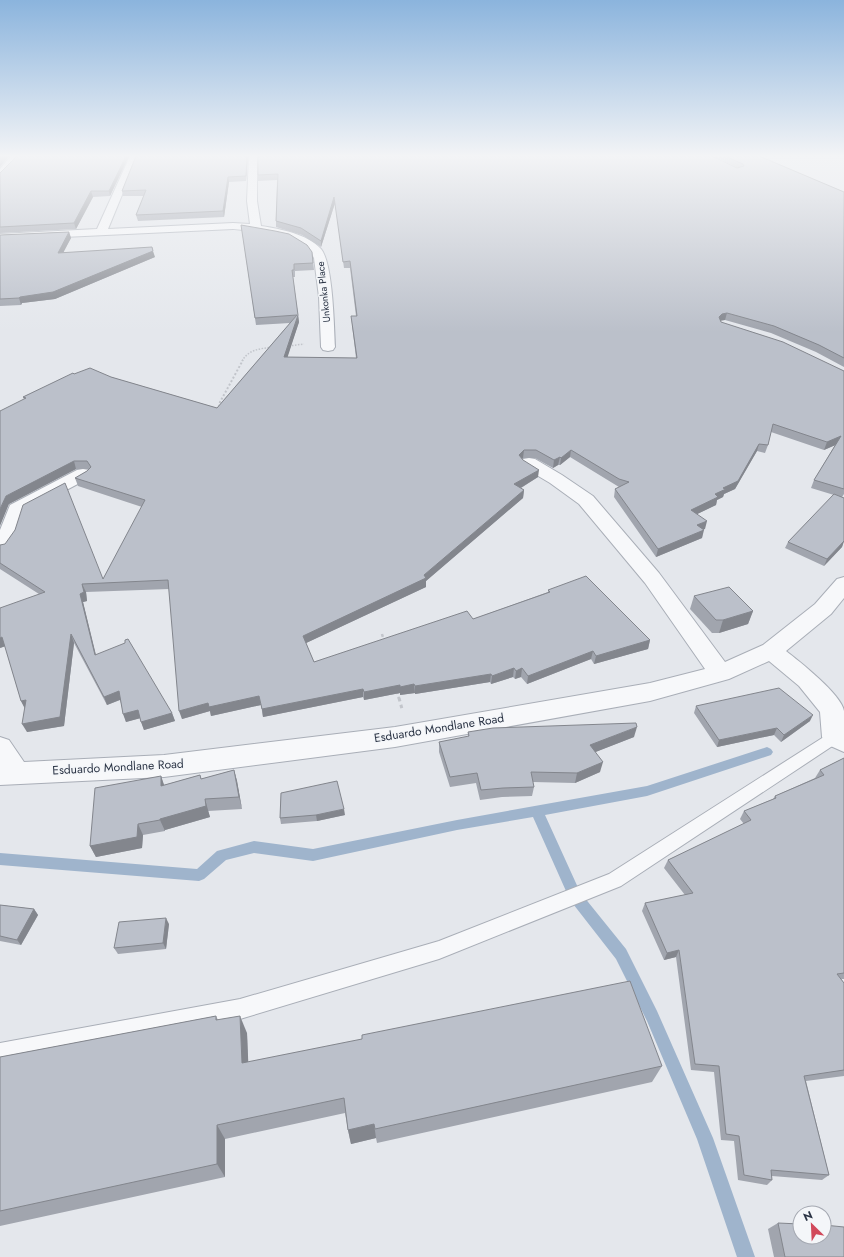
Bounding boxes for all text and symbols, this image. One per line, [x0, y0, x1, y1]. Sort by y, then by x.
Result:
street label: Unkonka Place [313, 261, 334, 323]
street label: Esduardo Mondlane Road [373, 709, 505, 747]
street label: Esduardo Mondlane Road [52, 755, 184, 779]
north arrow [792, 1205, 832, 1245]
text: N [801, 1207, 815, 1225]

